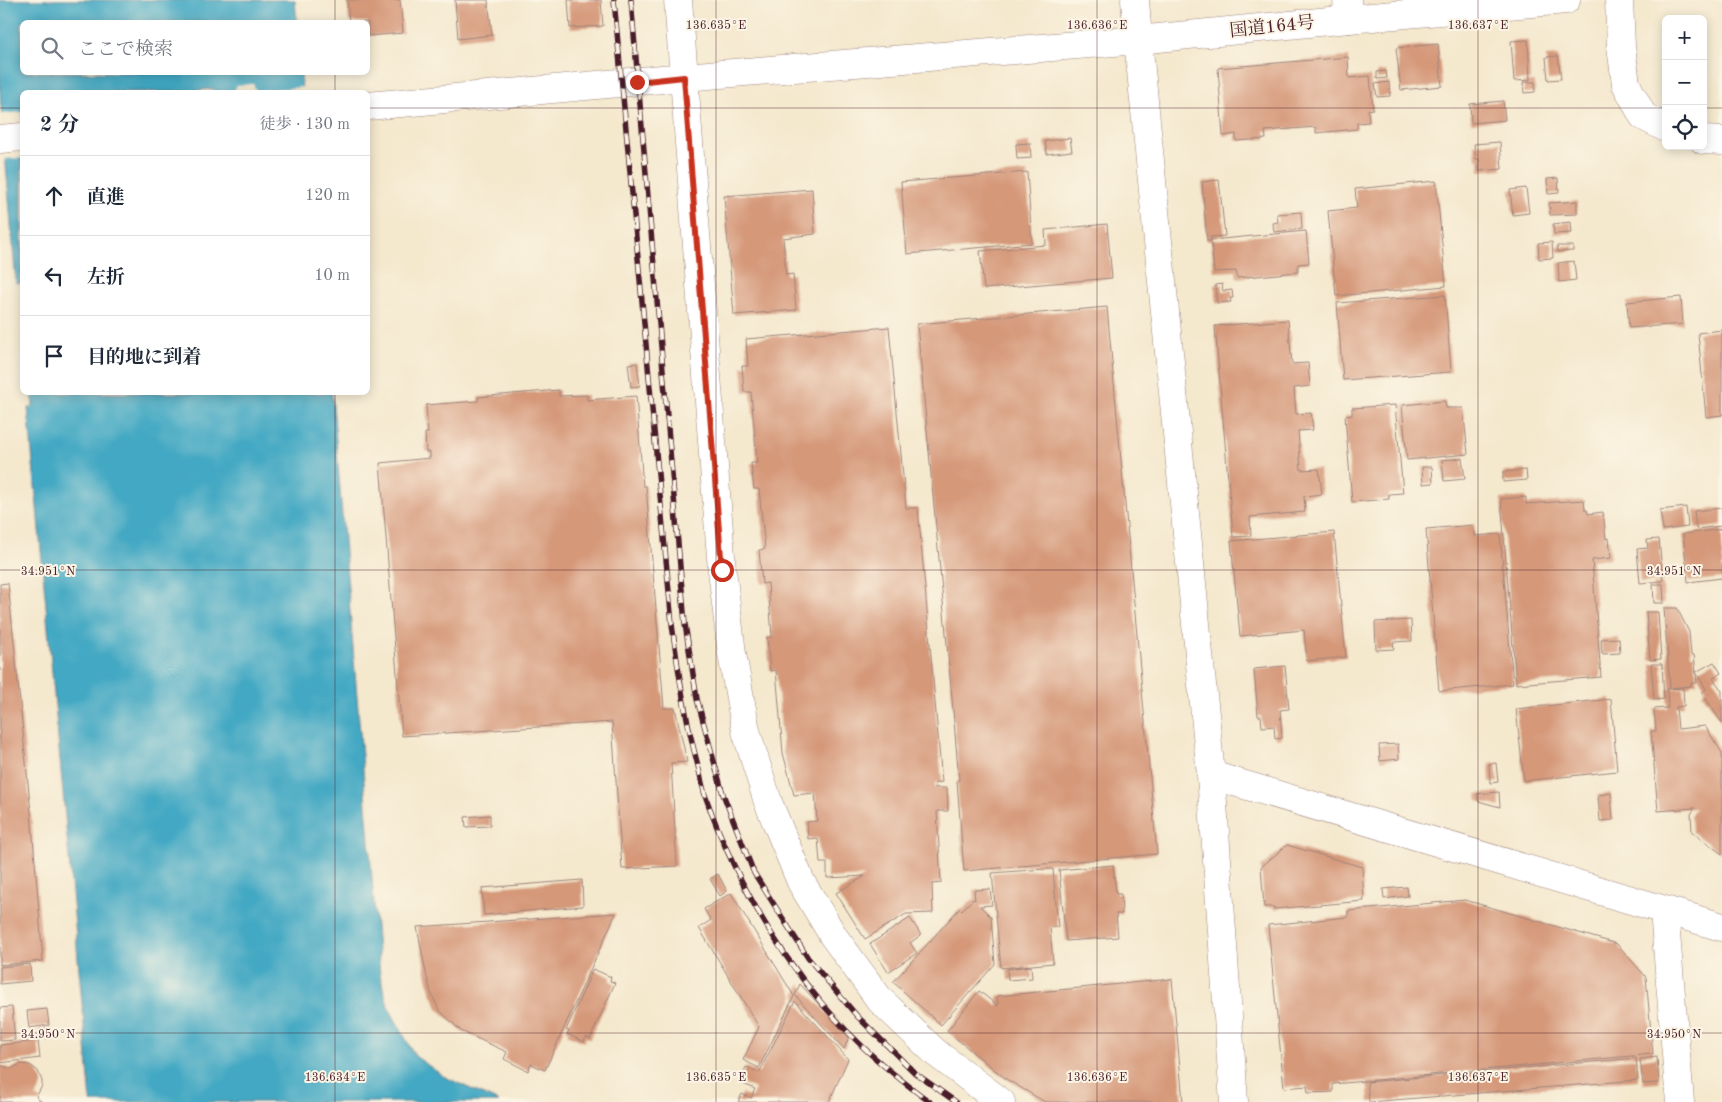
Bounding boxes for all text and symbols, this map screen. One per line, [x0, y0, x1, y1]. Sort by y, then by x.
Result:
street label: 国道164号 [1229, 12, 1315, 40]
map controls [1662, 15, 1707, 150]
button: + [1662, 15, 1707, 60]
text: 136.635°E [686, 19, 746, 32]
search box [20, 20, 370, 75]
text: 136.636°E [1067, 20, 1127, 32]
text: 136.637°E [1448, 20, 1508, 32]
icon: search [38, 34, 66, 62]
text: ここで検索 [78, 41, 173, 60]
button: − [1662, 60, 1707, 105]
route end [626, 71, 649, 94]
button: locate [1662, 105, 1707, 150]
text: 2 分 [40, 115, 79, 136]
text: 徒歩 · 130 m [260, 117, 350, 133]
icon: ahead [40, 182, 68, 210]
text: 120 m [305, 188, 350, 204]
text: 直進 [87, 189, 125, 208]
icon: left [40, 262, 68, 290]
text: 10 m [314, 268, 350, 284]
text: 左折 [87, 269, 125, 288]
icon: arrive [40, 342, 68, 370]
text: 目的地に到着 [87, 349, 201, 368]
route start [711, 559, 734, 582]
text: 34.951°N [21, 565, 75, 578]
text: 34.951°N [1647, 565, 1701, 578]
text: 34.950°N [21, 1028, 75, 1041]
text: 34.950°N [1647, 1028, 1701, 1041]
text: 136.635°E [686, 1071, 746, 1084]
text: 136.634°E [305, 1072, 365, 1084]
text: 136.636°E [1067, 1072, 1127, 1084]
text: 136.637°E [1448, 1072, 1508, 1084]

